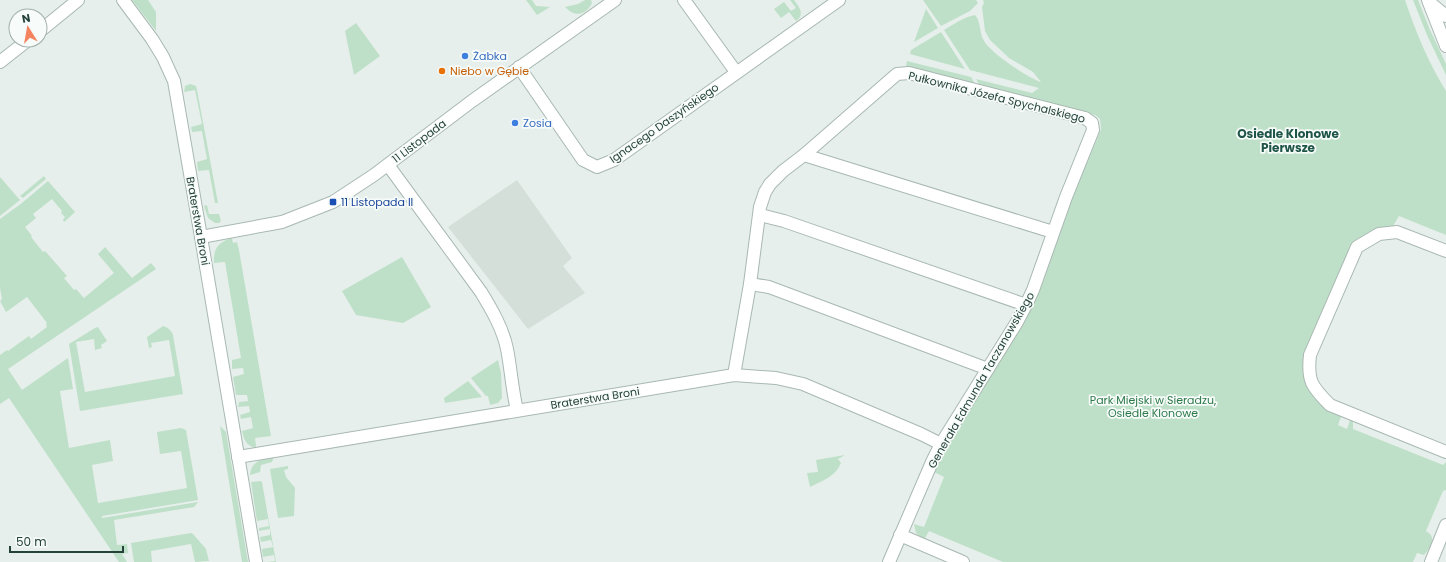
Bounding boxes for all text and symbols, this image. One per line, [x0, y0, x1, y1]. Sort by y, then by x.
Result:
north arrow [8, 8, 48, 48]
text: N [21, 10, 32, 27]
place label: Żabka [473, 48, 507, 64]
marker: Żabka [460, 51, 470, 61]
place label: Niebo w Gębie [450, 63, 529, 79]
marker: Niebo w Gębie [437, 66, 447, 76]
street label: Pułkownika Józefa Spychalskiego [907, 67, 1087, 127]
street label: Ignacego Daszyńskiego [606, 79, 722, 167]
street label: 11 Listopada [389, 115, 449, 167]
place label: Zosia [523, 115, 552, 131]
marker: Zosia [510, 118, 520, 128]
district label: Osiedle Klonowe Pierwsze [1237, 125, 1339, 156]
street label: Braterstwa Broni [182, 175, 214, 267]
place label: 11 Listopada II [341, 194, 413, 210]
marker: 11 Listopada II [328, 197, 338, 207]
street label: Generała Edmunda Taczanowskiego [924, 289, 1038, 471]
street label: Braterstwa Broni [549, 383, 641, 413]
park label: Park Miejski w Sieradzu, Osiedle Klonowe [1090, 392, 1216, 421]
scale bar [10, 528, 123, 554]
text: 50 m [16, 533, 47, 550]

